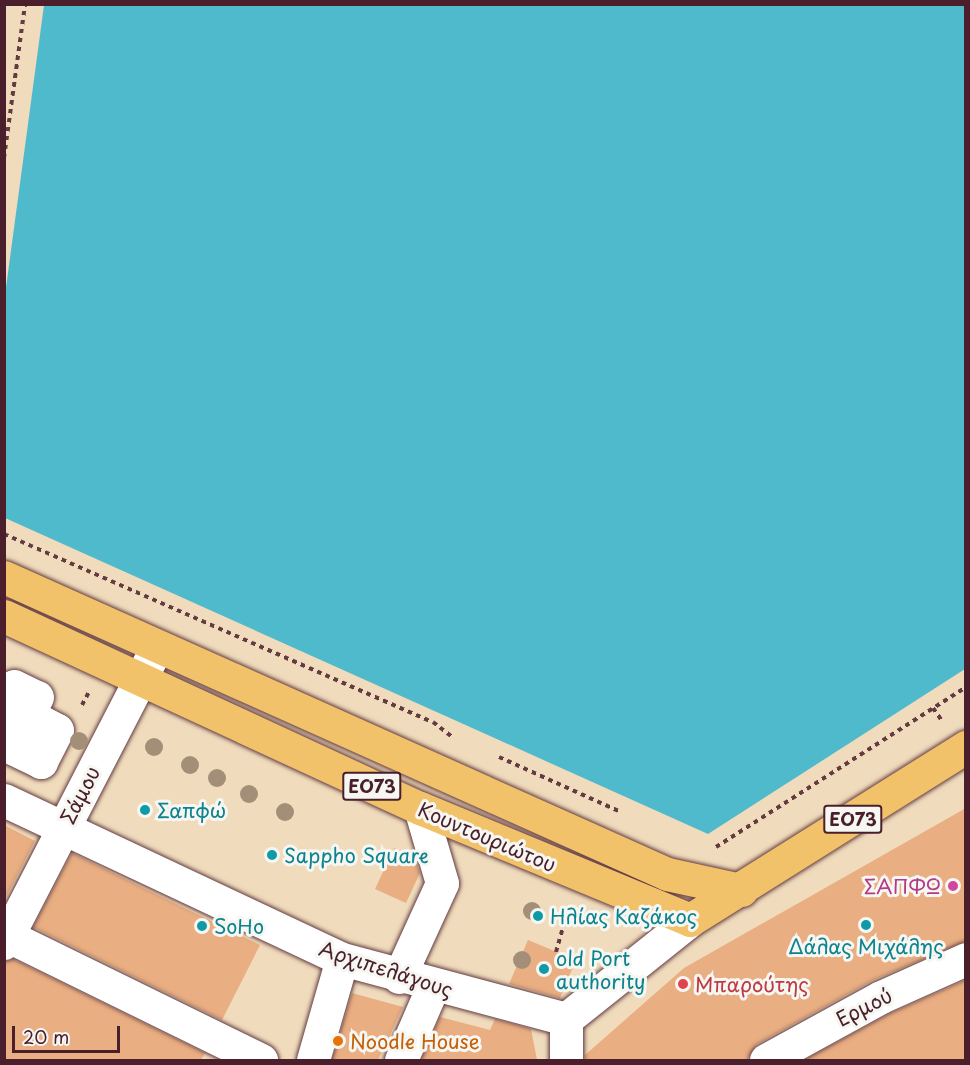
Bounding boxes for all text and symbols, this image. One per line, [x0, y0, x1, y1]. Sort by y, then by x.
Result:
street label: Σάμου [55, 762, 105, 828]
road number: ΕΟ73 [342, 771, 402, 801]
street label: Κουντουριώτου [414, 797, 560, 877]
place label: Σαπφώ [157, 798, 226, 822]
marker: Σαπφώ [138, 803, 152, 817]
road number: ΕΟ73 [823, 804, 883, 834]
place label: Sappho Square [284, 843, 430, 867]
marker: Sappho Square [265, 848, 279, 862]
place label: ΣΑΠΦΩ [864, 874, 941, 898]
marker: ΣΑΠΦΩ [946, 879, 960, 893]
place label: Ηλίας Καζάκος [550, 904, 698, 928]
marker: Ηλίας Καζάκος [531, 909, 545, 923]
place label: SoΗo [214, 914, 264, 938]
marker: Δάλας Μιχάλης [859, 918, 873, 932]
marker: SoΗo [195, 919, 209, 933]
place label: Δάλας Μιχάλης [788, 934, 944, 958]
street label: Αρχιπελάγους [316, 936, 456, 1002]
place label: old Port authority [556, 946, 645, 993]
marker: old Port authority [537, 962, 551, 976]
place label: Μπαρούτης [695, 972, 809, 996]
marker: Μπαρούτης [676, 977, 690, 991]
street label: Ερμού [832, 983, 896, 1031]
scale bar [15, 1014, 123, 1052]
text: 20 m [23, 1023, 69, 1050]
place label: Noodle House [350, 1029, 482, 1053]
marker: Noodle House [331, 1034, 345, 1048]

